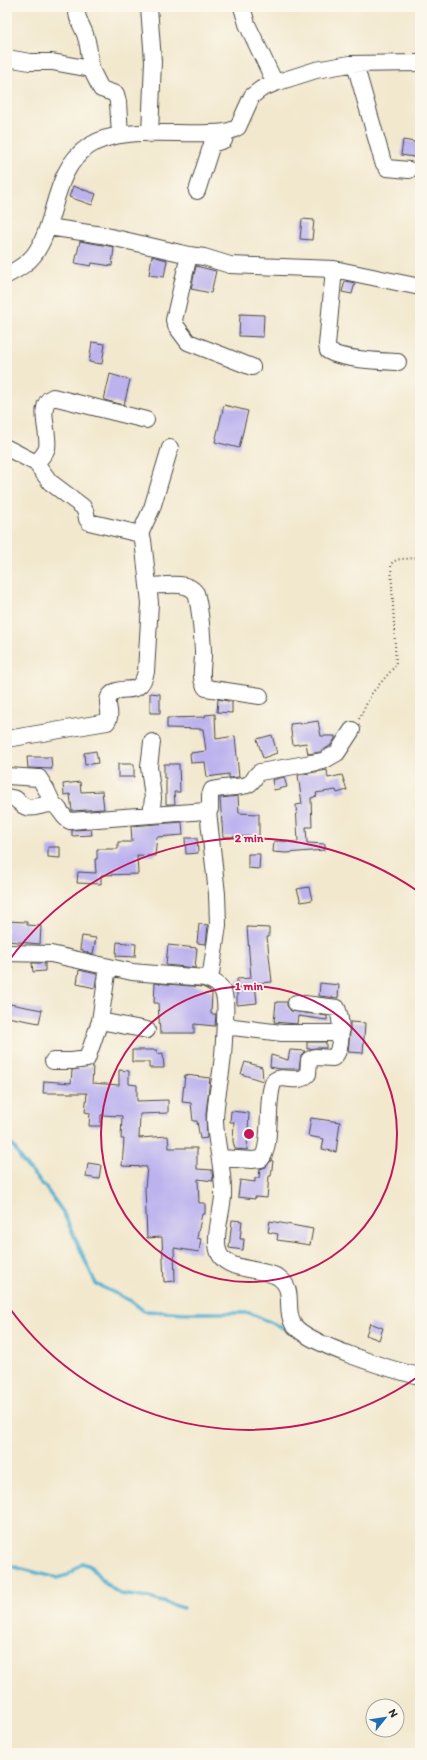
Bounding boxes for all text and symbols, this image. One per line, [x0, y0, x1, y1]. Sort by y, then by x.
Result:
text: 2 min [235, 831, 264, 845]
text: 1 min [235, 979, 264, 993]
centre of rings [242, 1127, 256, 1141]
north arrow [365, 1698, 405, 1738]
text: N [386, 1707, 401, 1720]

